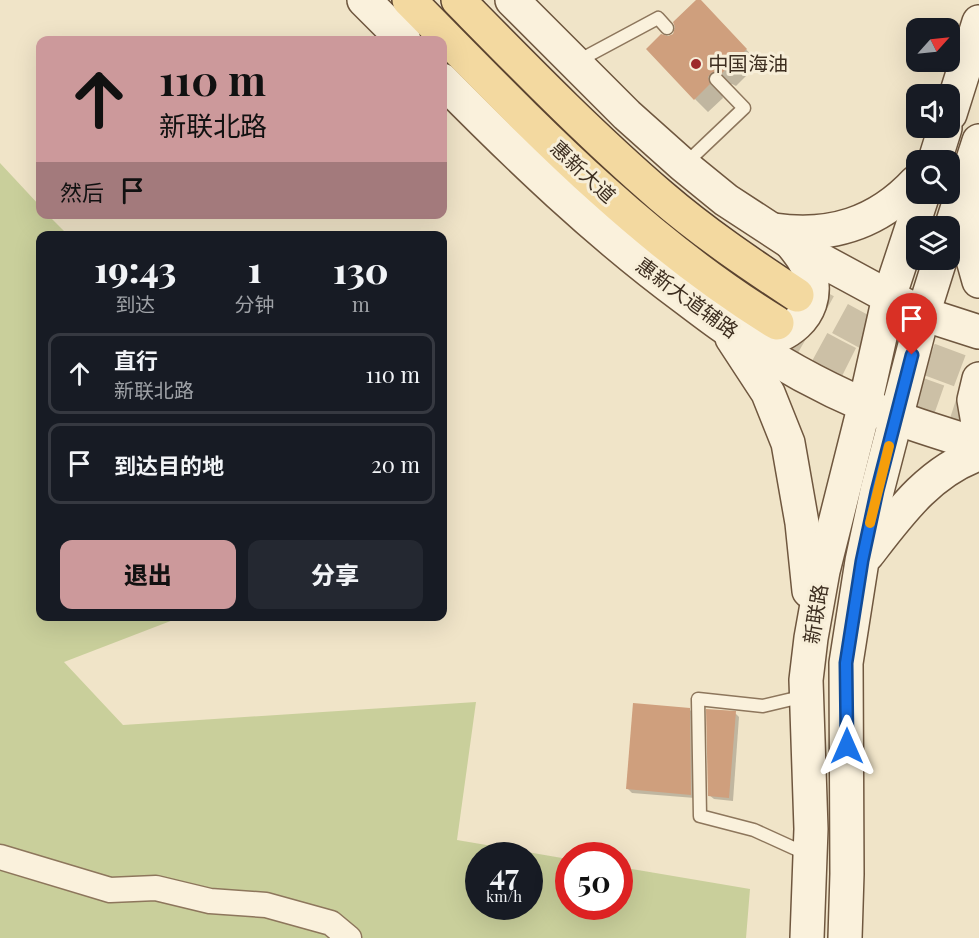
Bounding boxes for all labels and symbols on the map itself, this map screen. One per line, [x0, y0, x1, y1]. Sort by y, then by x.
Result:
north arrow [906, 18, 960, 72]
place label: 中国海油 [708, 49, 788, 76]
marker: 中国海油 [689, 57, 703, 71]
street label: 惠新大道 [546, 134, 622, 208]
street label: 惠新大道辅路 [631, 251, 744, 343]
pin [886, 293, 937, 355]
street label: 新联路 [796, 582, 833, 646]
position arrow [815, 714, 879, 778]
speed limit sign: 50 [555, 842, 633, 920]

